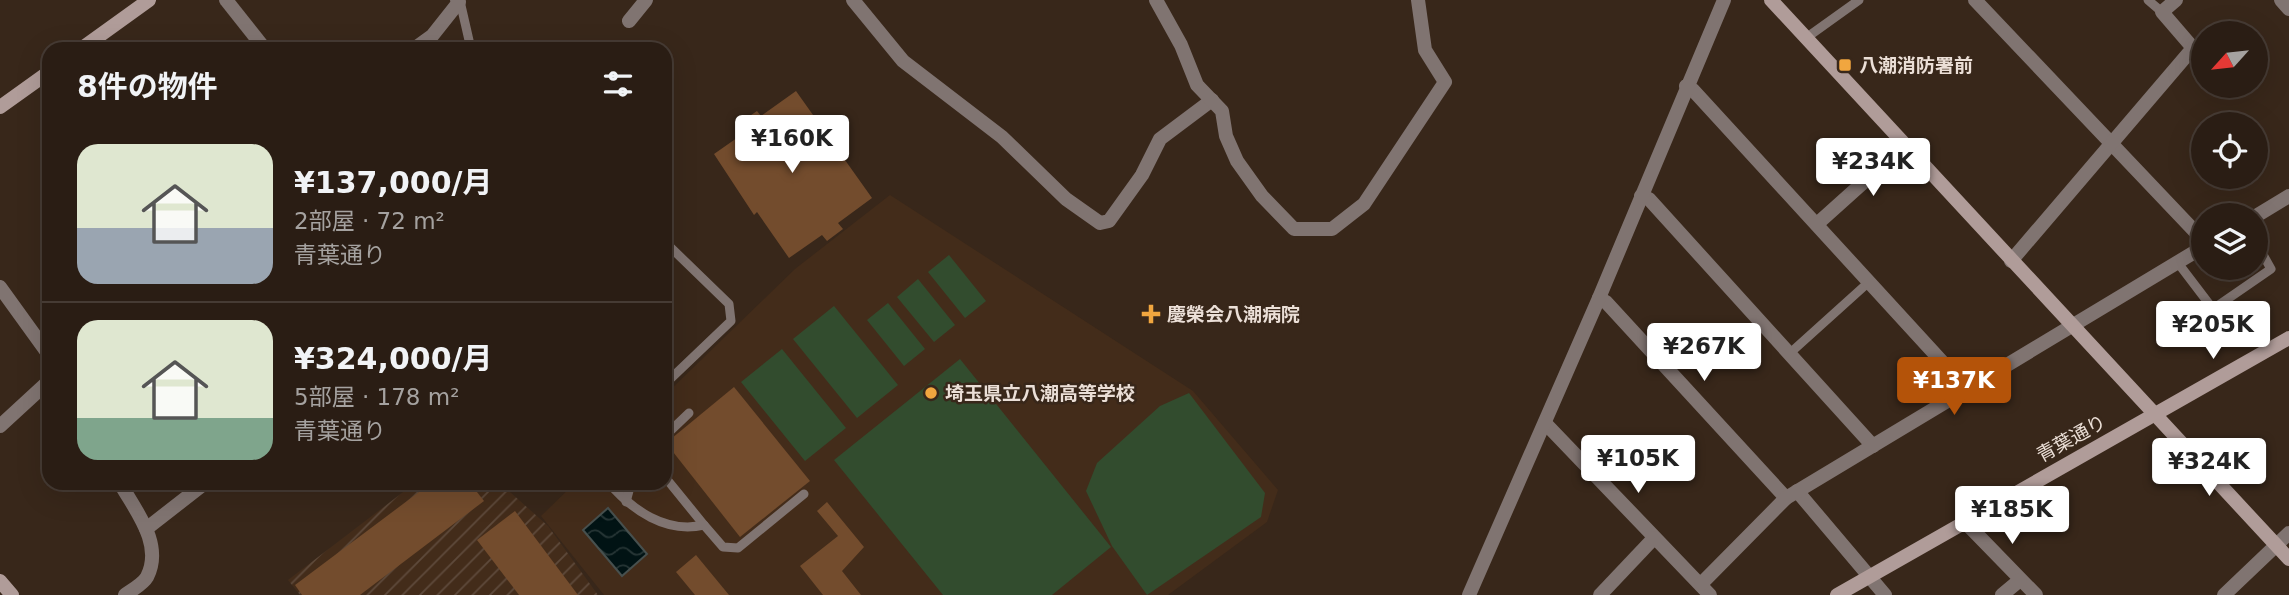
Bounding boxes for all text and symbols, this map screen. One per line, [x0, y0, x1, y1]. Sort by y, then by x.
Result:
north arrow [2191, 21, 2268, 98]
map controls [2191, 21, 2268, 280]
place label: 八潮消防署前 [1859, 54, 1973, 76]
marker: 八潮消防署前 [1837, 57, 1853, 73]
icon: filters [599, 65, 637, 103]
text: 8件の物件 [77, 69, 218, 104]
button: locate [2191, 112, 2268, 189]
pin: ¥160K [743, 116, 841, 175]
text: ¥160K [751, 125, 833, 151]
pin: ¥234K [1824, 138, 1922, 198]
text: ¥234K [1832, 148, 1914, 174]
text: ¥137,000/月 [294, 165, 492, 200]
icon: home [133, 172, 217, 256]
button: layers [2191, 203, 2268, 280]
text: 2部屋 · 72 m² [294, 208, 445, 234]
text: 青葉通り [294, 242, 386, 268]
pin: ¥205K [2164, 302, 2262, 361]
place label: 慶榮会八潮病院 [1167, 303, 1300, 325]
marker: 慶榮会八潮病院 [1141, 304, 1161, 324]
text: ¥205K [2172, 311, 2254, 337]
pin: ¥267K [1655, 324, 1753, 383]
text: ¥267K [1663, 333, 1745, 359]
text: ¥324,000/月 [294, 341, 492, 376]
icon: home [133, 348, 217, 432]
pin: ¥137K [1905, 358, 2003, 417]
text: ¥137K [1913, 367, 1995, 393]
place label: 埼玉県立八潮高等学校 [945, 382, 1135, 404]
text: 5部屋 · 178 m² [294, 384, 459, 410]
marker: 埼玉県立八潮高等学校 [923, 385, 939, 401]
street label: 青葉通り [2032, 410, 2110, 466]
text: 青葉通り [294, 418, 386, 444]
pin: ¥105K [1589, 435, 1687, 495]
pin: ¥324K [2160, 438, 2258, 498]
text: ¥105K [1597, 445, 1679, 471]
text: ¥324K [2168, 448, 2250, 474]
pin: ¥185K [1963, 486, 2061, 546]
text: ¥185K [1971, 496, 2053, 522]

